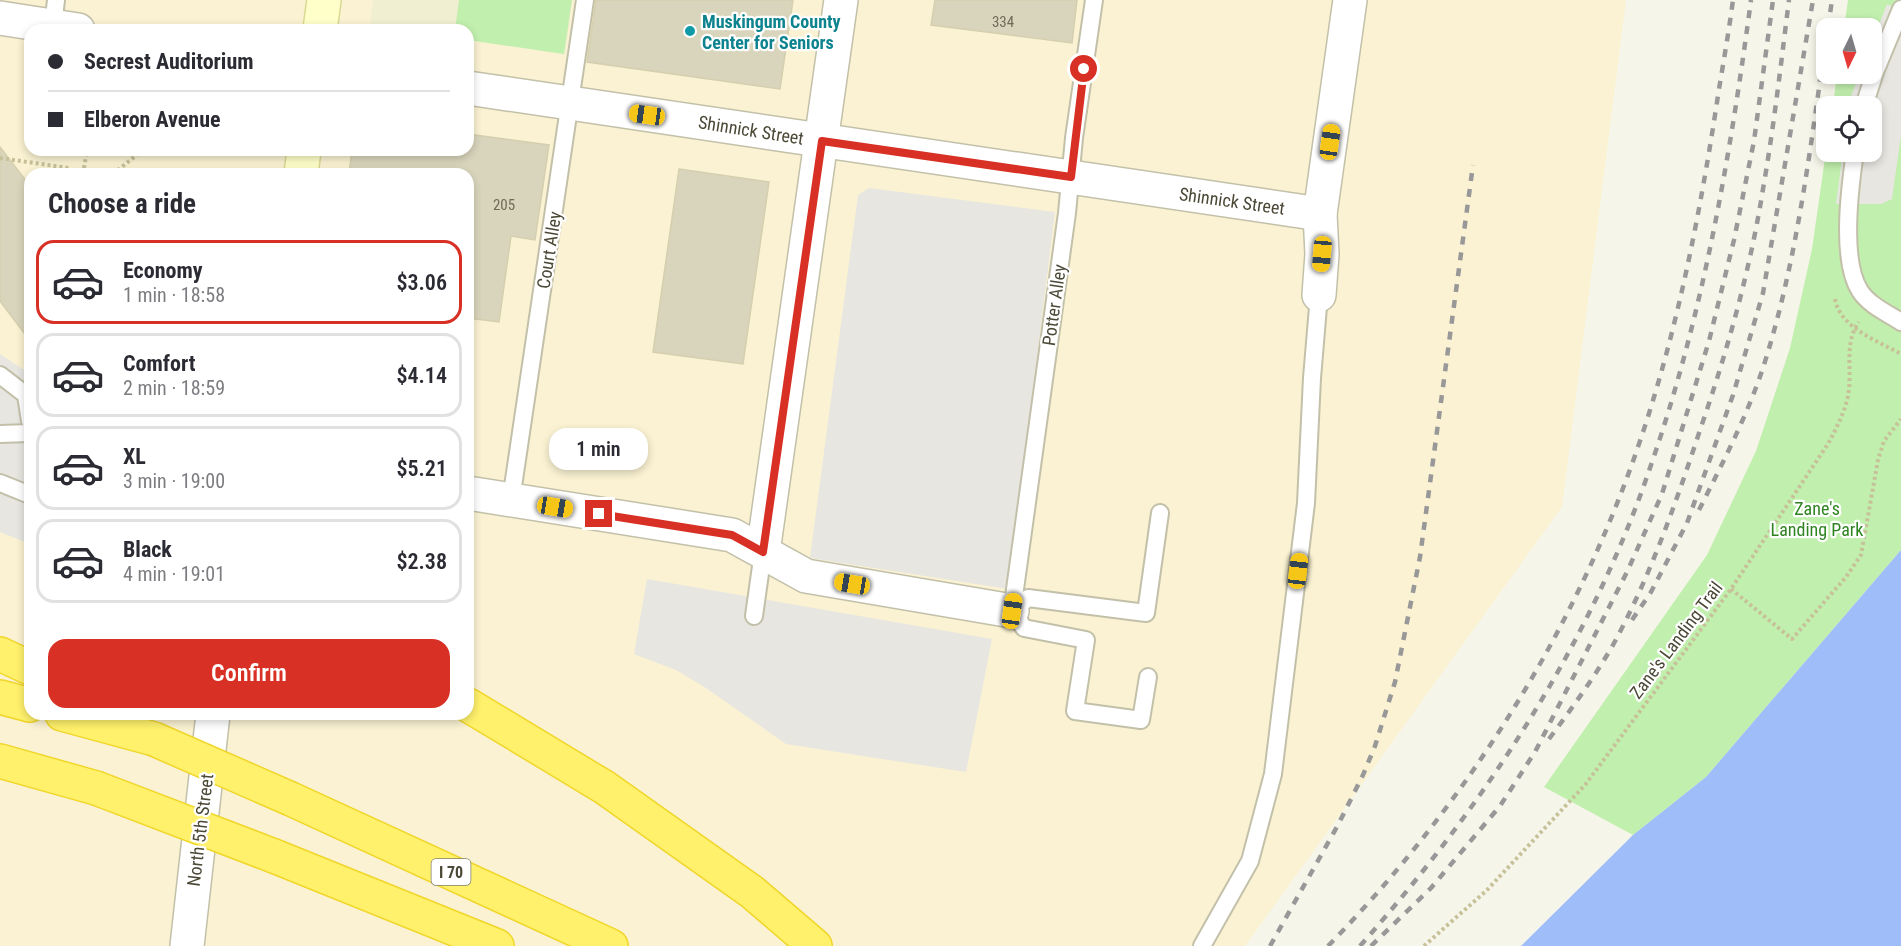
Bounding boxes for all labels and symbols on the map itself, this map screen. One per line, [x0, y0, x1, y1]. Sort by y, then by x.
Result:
place label: Muskingum County Center for Seniors [702, 11, 841, 53]
house number: 334 [992, 13, 1014, 31]
north arrow [1816, 18, 1882, 84]
marker: Muskingum County Center for Seniors [683, 24, 697, 38]
route start [1070, 55, 1097, 82]
car [628, 104, 666, 126]
street label: Shinnick Street [697, 111, 805, 149]
car [1319, 123, 1341, 161]
street label: Shinnick Street [1178, 183, 1286, 219]
house number: 205 [493, 196, 515, 214]
street label: Court Alley [533, 209, 566, 290]
car [1311, 235, 1333, 273]
street label: Potter Alley [1038, 262, 1070, 347]
callout: 1 min [550, 427, 648, 469]
car [536, 495, 574, 519]
park label: Zane's Landing Park [1771, 498, 1863, 540]
route end [585, 500, 612, 527]
car [1287, 552, 1309, 590]
car [833, 572, 871, 596]
street label: Zane's Landing Trail [1625, 577, 1727, 703]
car [1001, 592, 1023, 630]
street label: North 5th Street [183, 772, 217, 888]
road number: I 70 [432, 859, 470, 885]

